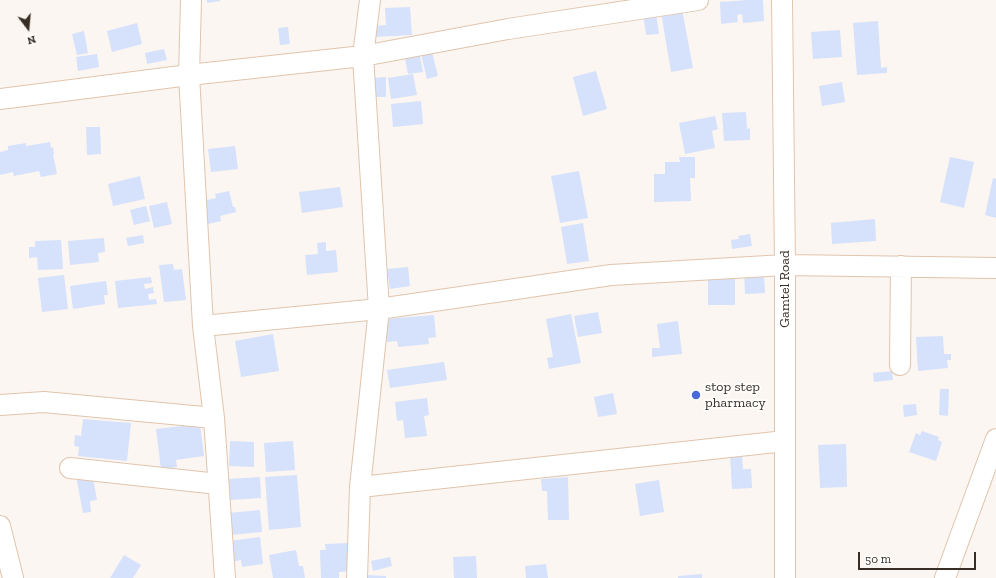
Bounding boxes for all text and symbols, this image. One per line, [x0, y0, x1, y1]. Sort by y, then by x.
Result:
north arrow [8, 8, 48, 48]
text: N [26, 33, 37, 47]
street label: Gamtel Road [777, 250, 793, 328]
place label: stop step pharmacy [705, 379, 766, 412]
marker: stop step pharmacy [690, 389, 702, 401]
scale bar [860, 544, 978, 570]
text: 50 m [865, 552, 891, 566]

